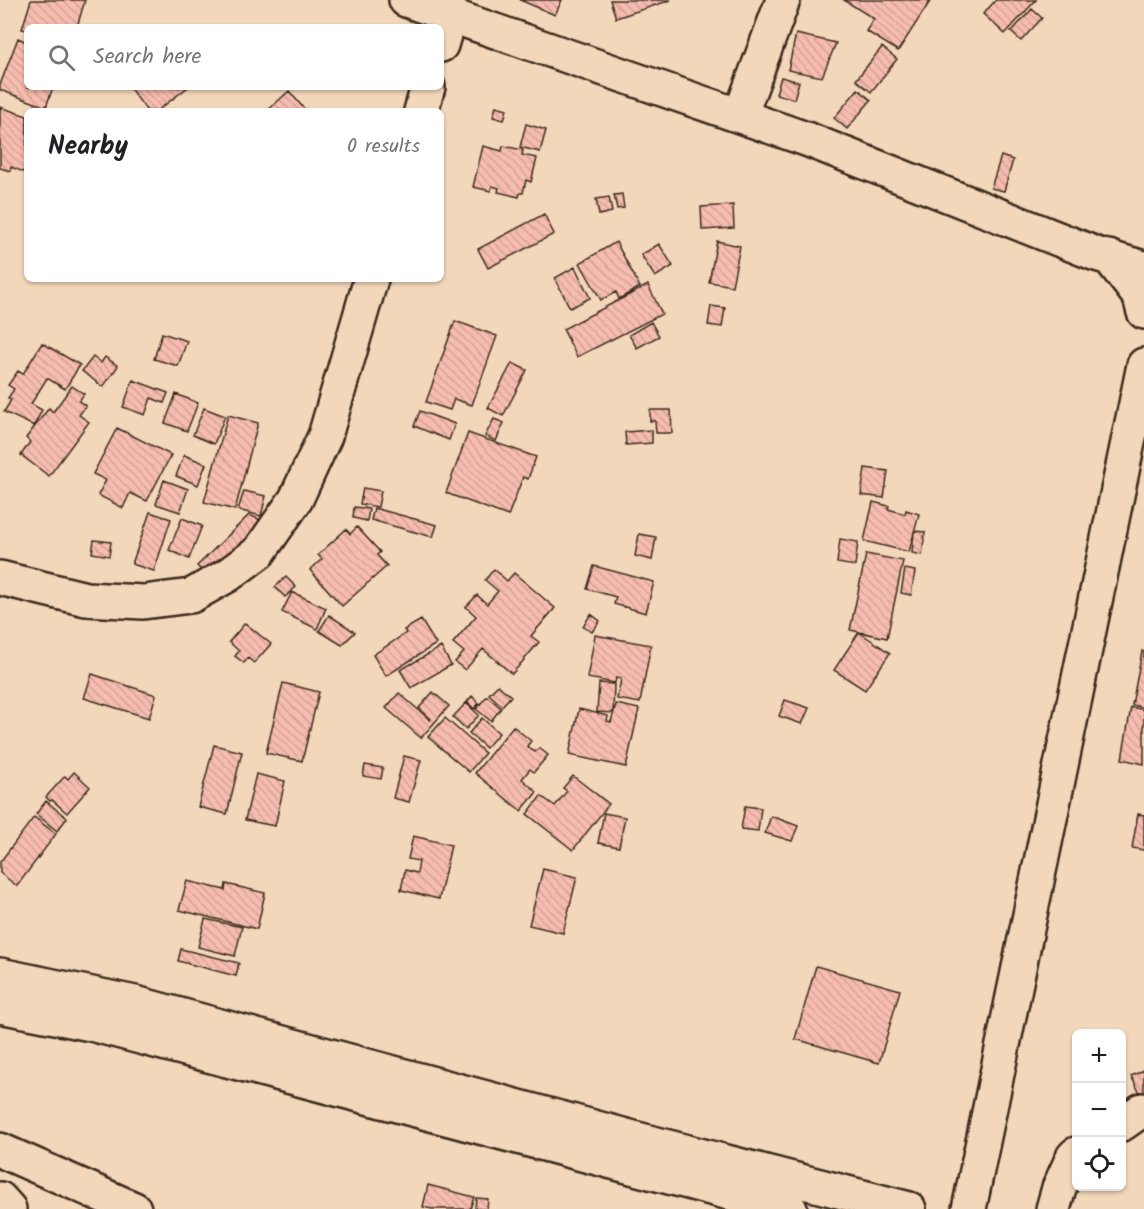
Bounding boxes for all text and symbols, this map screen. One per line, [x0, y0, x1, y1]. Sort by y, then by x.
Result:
search box [24, 24, 444, 90]
text: Search here [93, 40, 201, 75]
icon: search [45, 41, 78, 74]
text: Nearby [48, 126, 128, 168]
text: 0 results [347, 131, 420, 163]
map controls [1072, 1029, 1126, 1191]
button: + [1072, 1029, 1126, 1083]
button: − [1072, 1083, 1126, 1137]
button: locate [1072, 1137, 1126, 1191]

